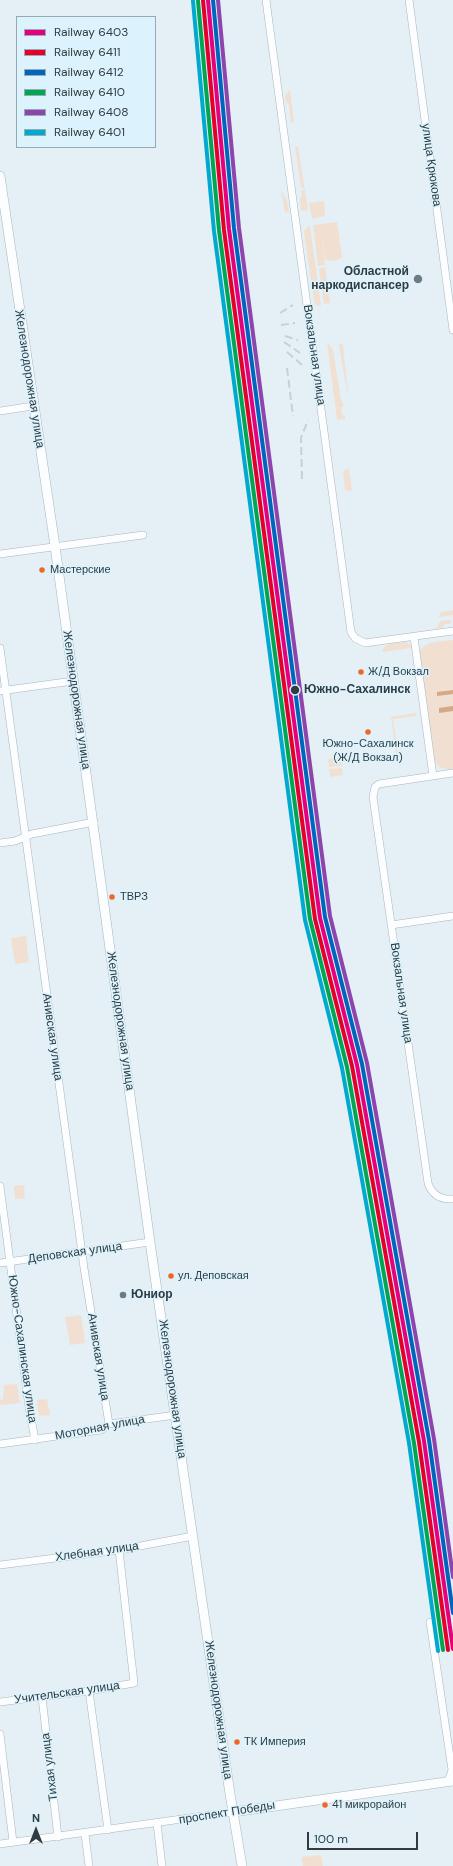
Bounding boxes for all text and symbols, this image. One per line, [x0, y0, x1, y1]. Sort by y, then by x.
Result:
legend [16, 16, 156, 148]
text: Railway 6403 [54, 24, 128, 40]
text: Railway 6411 [54, 44, 121, 60]
text: Railway 6412 [54, 64, 124, 80]
text: Railway 6410 [54, 84, 125, 100]
text: Railway 6408 [54, 104, 129, 120]
street label: улица Крюкова [418, 122, 444, 208]
text: Railway 6401 [54, 124, 125, 140]
place label: Областной наркодиспансер [311, 265, 409, 293]
marker: Областной наркодиспансер [412, 273, 424, 285]
street label: Вокзальная улица [300, 304, 328, 406]
street label: Железнодорожная улица [11, 309, 47, 449]
place label: Мастерские [50, 563, 111, 577]
marker: Мастерские [37, 565, 47, 575]
street label: Железнодорожная улица [59, 630, 93, 770]
place label: Ж/Д Вокзал [368, 665, 429, 679]
marker: Ж/Д Вокзал [356, 667, 366, 677]
place label: Южно-Сахалинск [304, 683, 410, 697]
marker: Южно-Сахалинск [289, 684, 301, 696]
marker: Южно-Сахалинск (Ж/Д Вокзал) [363, 727, 373, 737]
place label: Южно-Сахалинск (Ж/Д Вокзал) [322, 737, 414, 763]
place label: ТВРЗ [120, 890, 148, 904]
marker: ТВРЗ [107, 892, 117, 902]
street label: Вокзальная улица [387, 942, 415, 1044]
street label: Железнодорожная улица [103, 951, 137, 1091]
street label: Анивская улица [39, 992, 65, 1082]
street label: Деповская улица [27, 1239, 123, 1267]
place label: ул. Деповская [178, 1269, 249, 1283]
marker: ул. Деповская [166, 1271, 176, 1281]
street label: Южно-Сахалинская улица [4, 1274, 40, 1424]
place label: Юниор [131, 1288, 173, 1302]
marker: Юниор [118, 1290, 128, 1300]
street label: Анивская улица [84, 1312, 112, 1402]
street label: Железнодорожная улица [155, 1319, 189, 1459]
street label: Моторная улица [54, 1412, 146, 1444]
street label: Хлебная улица [54, 1539, 140, 1565]
street label: Железнодорожная улица [201, 1640, 235, 1780]
street label: Учительская улица [13, 1678, 121, 1708]
street label: Тихая улица [39, 1732, 61, 1802]
place label: ТК Империя [244, 1735, 306, 1749]
marker: ТК Империя [232, 1737, 242, 1747]
street label: проспект Победы [178, 1798, 276, 1828]
place label: 41 микрорайон [332, 1798, 406, 1812]
marker: 41 микрорайон [320, 1800, 330, 1810]
north arrow [16, 1810, 56, 1850]
text: N [32, 1811, 40, 1825]
scale bar [309, 1824, 420, 1850]
text: 100 m [314, 1831, 348, 1847]

